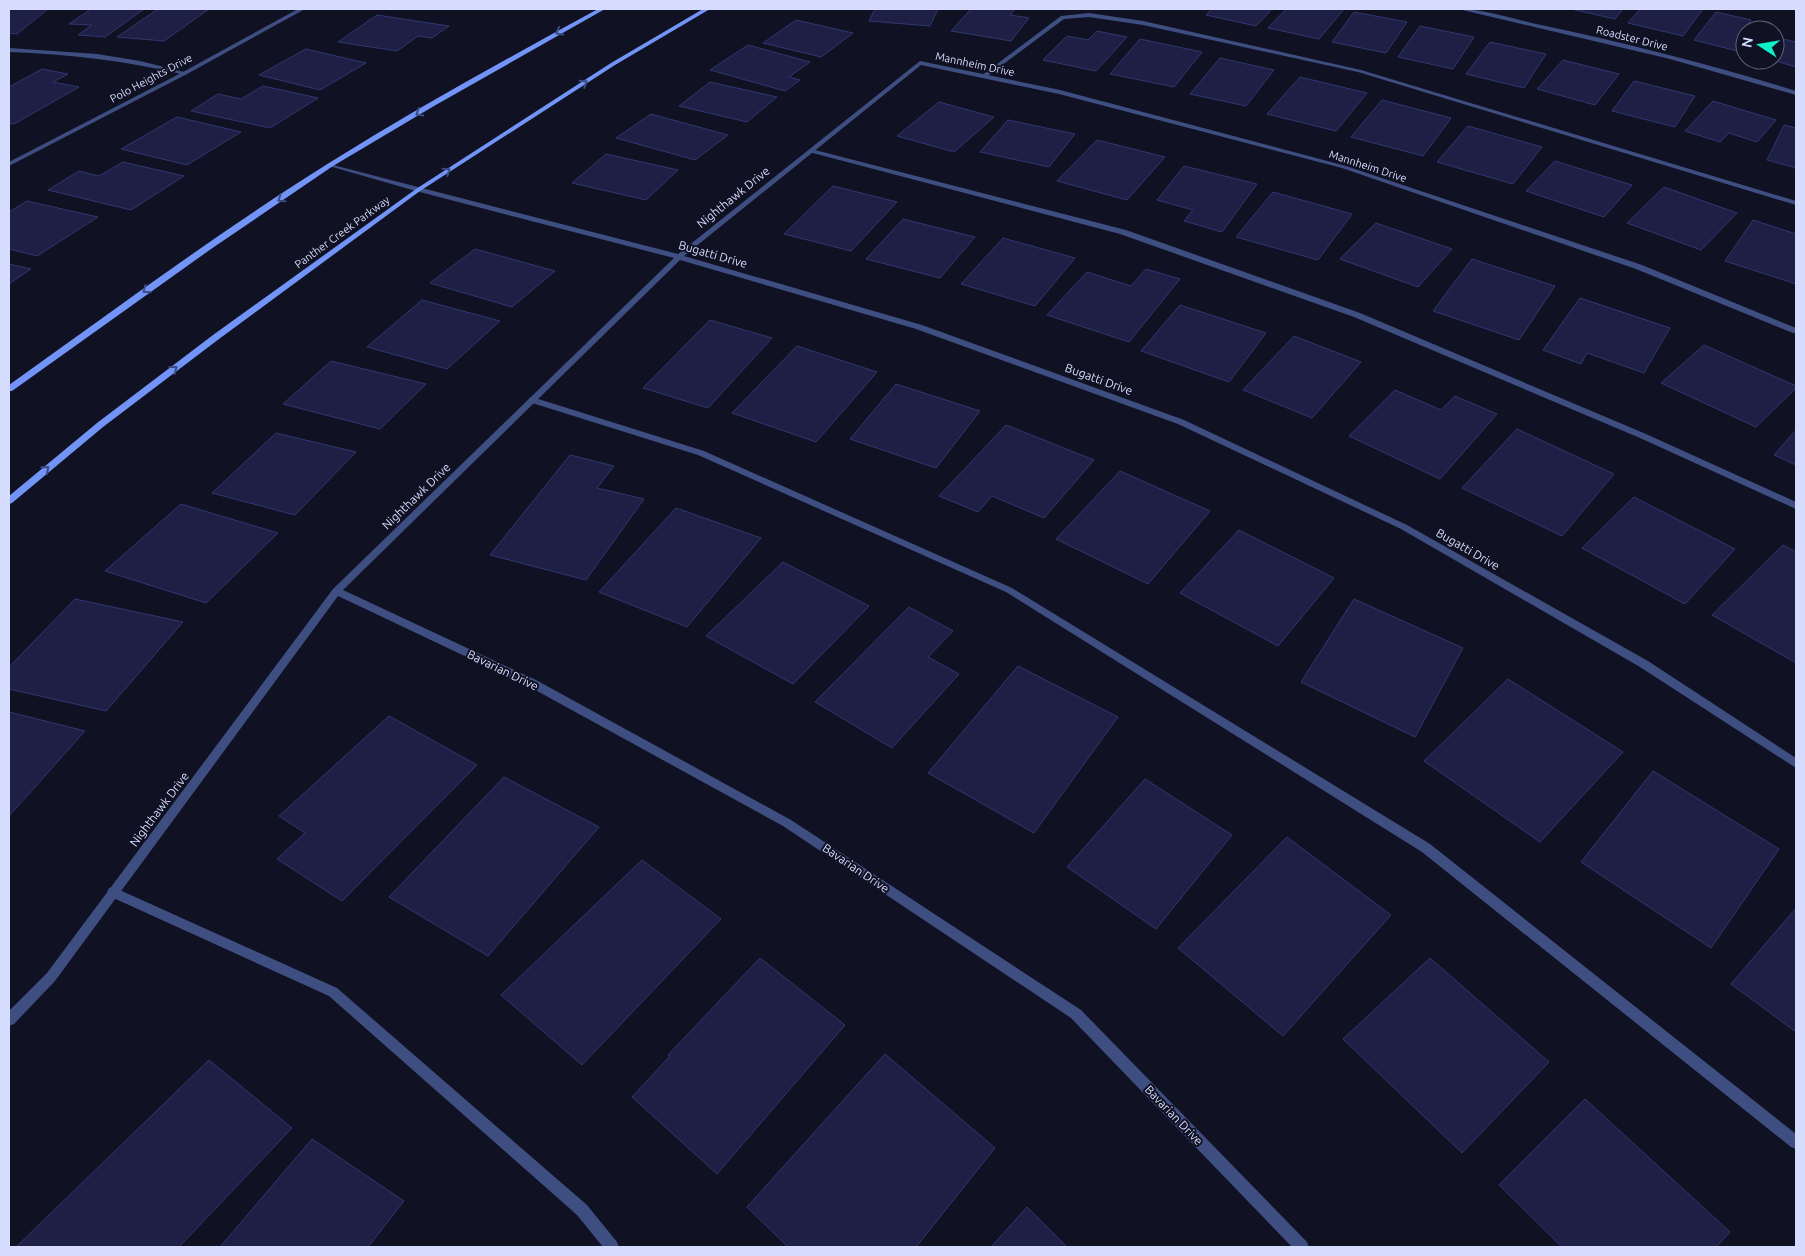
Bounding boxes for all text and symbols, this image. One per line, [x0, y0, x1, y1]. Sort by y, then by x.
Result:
north arrow [1735, 20, 1785, 70]
street label: Roadster Drive [1595, 23, 1669, 53]
one-way arrow [556, 26, 565, 36]
text: N [1738, 36, 1756, 49]
street label: Mannheim Drive [934, 50, 1016, 78]
street label: Polo Heights Drive [108, 51, 194, 105]
one-way arrow [578, 80, 588, 89]
one-way arrow [415, 107, 424, 117]
street label: Mannheim Drive [1328, 148, 1408, 184]
street label: Nighthawk Drive [694, 164, 772, 230]
one-way arrow [442, 168, 451, 178]
one-way arrow [277, 193, 286, 203]
street label: Panther Creek Parkway [292, 193, 392, 270]
street label: Bugatti Drive [677, 238, 749, 270]
one-way arrow [142, 284, 152, 293]
street label: Bugatti Drive [1063, 361, 1135, 397]
one-way arrow [168, 366, 177, 374]
street label: Nighthawk Drive [379, 460, 453, 532]
one-way arrow [41, 466, 50, 475]
street label: Bugatti Drive [1434, 526, 1502, 572]
street label: Bavarian Drive [465, 647, 541, 693]
street label: Nighthawk Drive [127, 769, 191, 849]
street label: Bavarian Drive [820, 841, 892, 895]
street label: Bavarian Drive [1142, 1083, 1206, 1147]

